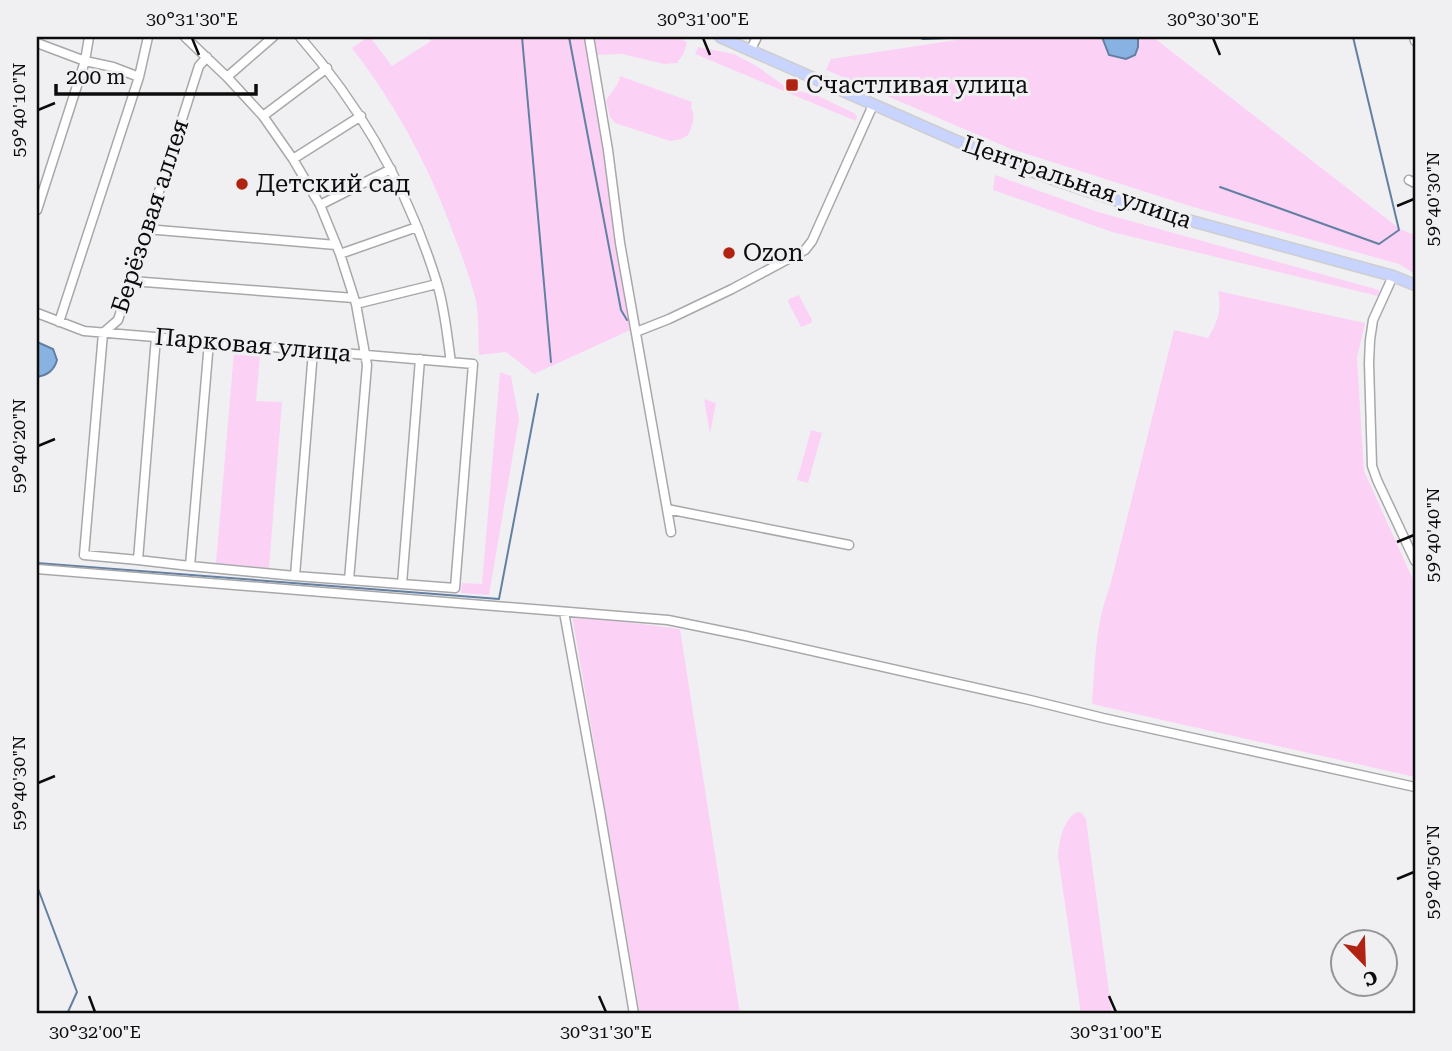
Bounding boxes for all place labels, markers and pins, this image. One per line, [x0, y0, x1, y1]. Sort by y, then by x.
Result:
place label: Счастливая улица [806, 71, 1028, 99]
marker: Счастливая улица [784, 77, 800, 93]
place label: Детский сад [256, 170, 410, 198]
marker: Детский сад [234, 176, 250, 192]
place label: Ozon [743, 239, 804, 267]
marker: Ozon [721, 245, 737, 261]

